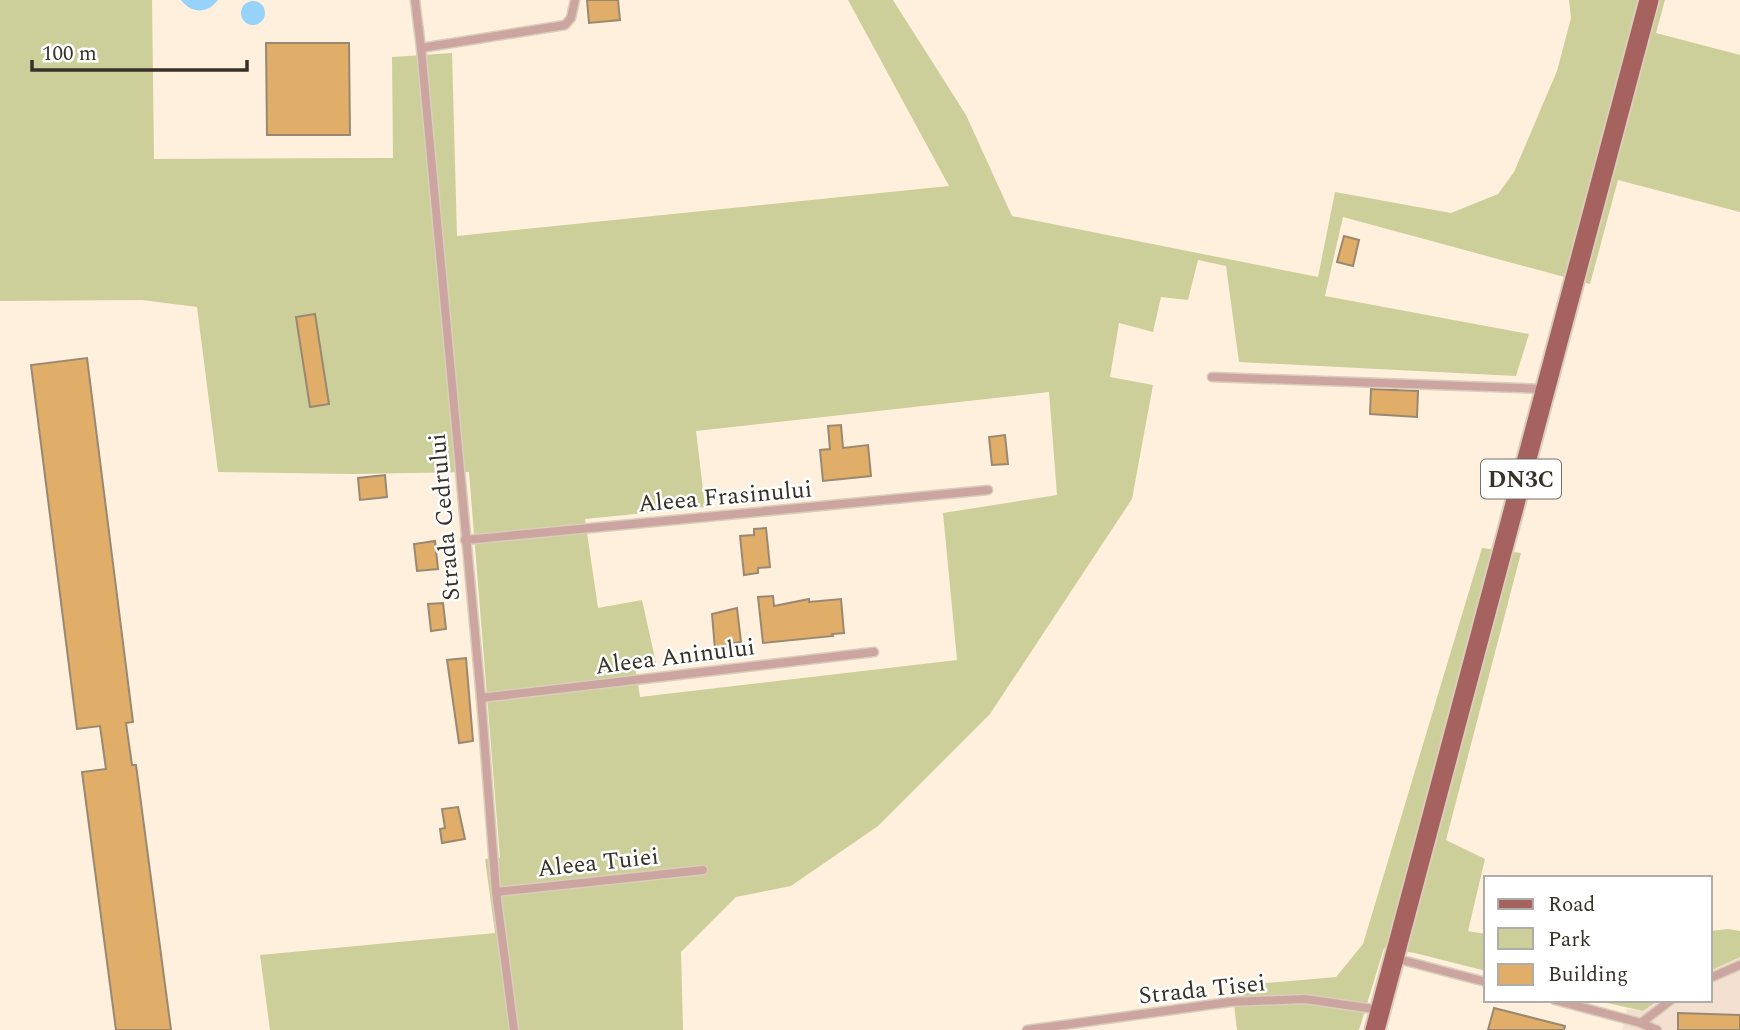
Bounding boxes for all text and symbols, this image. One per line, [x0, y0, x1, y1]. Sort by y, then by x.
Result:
scale bar [32, 28, 247, 72]
text: 100 m [42, 38, 97, 70]
street label: Strada Cedrului [420, 432, 470, 602]
road number: DN3C [1481, 460, 1561, 499]
street label: Aleea Frasinului [636, 471, 814, 523]
street label: Aleea Aninului [593, 629, 757, 685]
street label: Aleea Tuiei [536, 839, 661, 887]
legend [1484, 876, 1712, 1002]
text: Road [1548, 889, 1595, 921]
text: Park [1548, 924, 1592, 956]
text: Building [1548, 959, 1628, 991]
street label: Strada Tisei [1137, 965, 1267, 1015]

